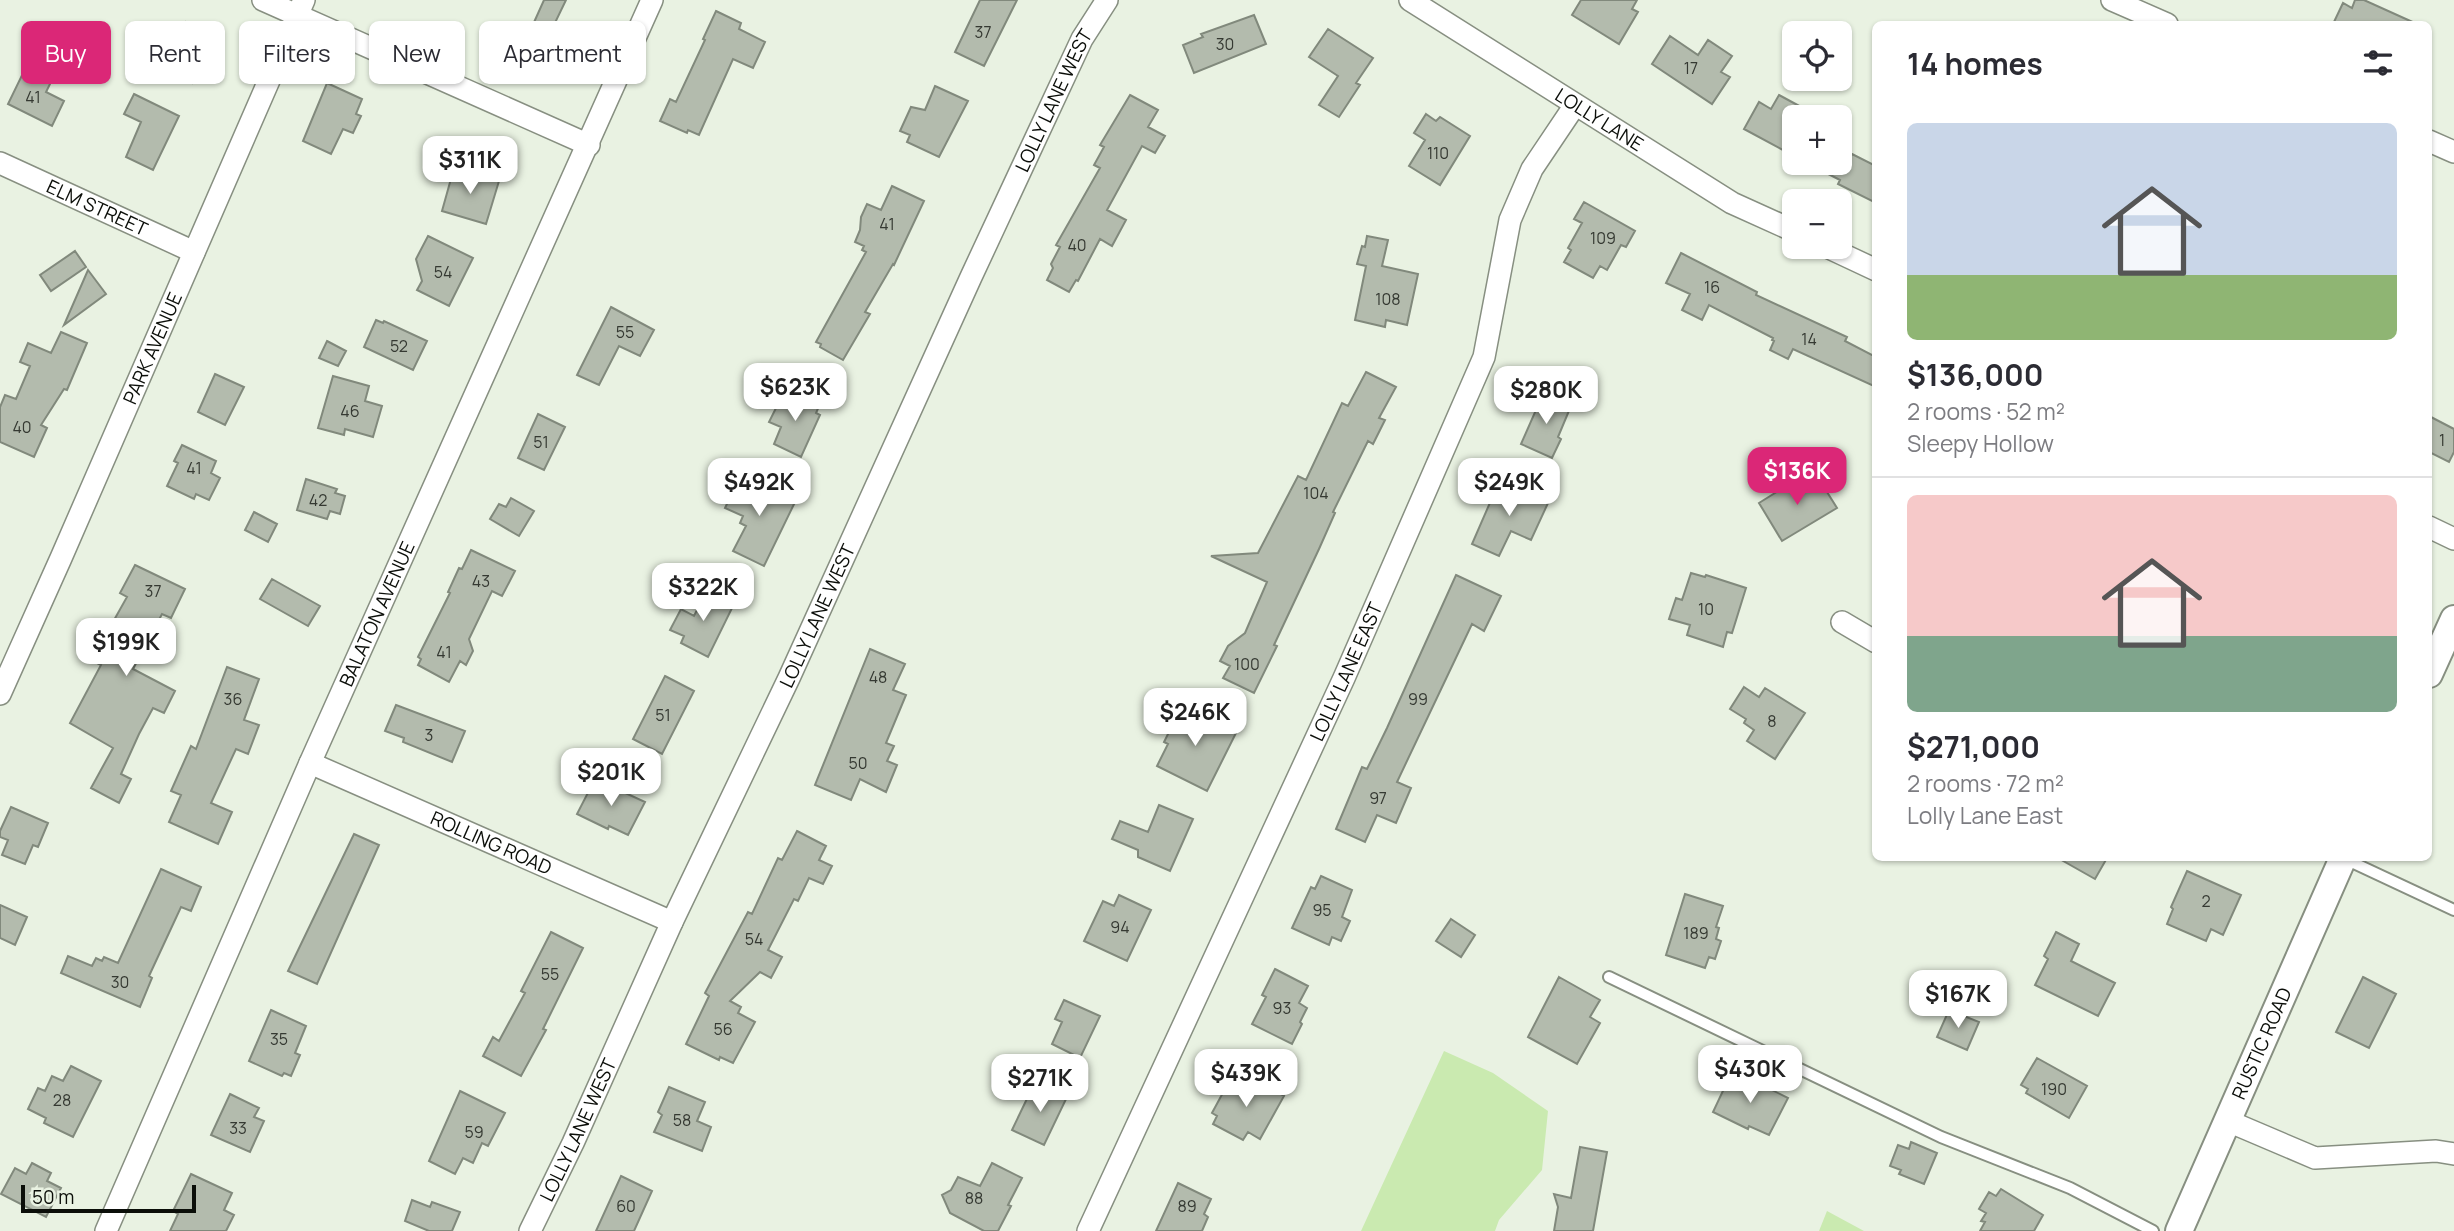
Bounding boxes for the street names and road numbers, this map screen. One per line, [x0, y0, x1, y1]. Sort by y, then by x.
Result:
street label: LOLLY LANE WEST [1009, 23, 1099, 176]
street label: LOLLY LANE [1550, 82, 1649, 157]
street label: ELM STREET [43, 173, 153, 242]
street label: PARK AVENUE [117, 288, 188, 408]
street label: BALATON AVENUE [333, 537, 421, 691]
street label: LOLLY LANE WEST [773, 539, 861, 692]
street label: LOLLY LANE EAST [1304, 598, 1389, 745]
street label: ROLLING ROAD [427, 805, 556, 881]
street label: RUSTIC ROAD [2225, 983, 2298, 1103]
street label: LOLLY LANE WEST [534, 1054, 623, 1206]

